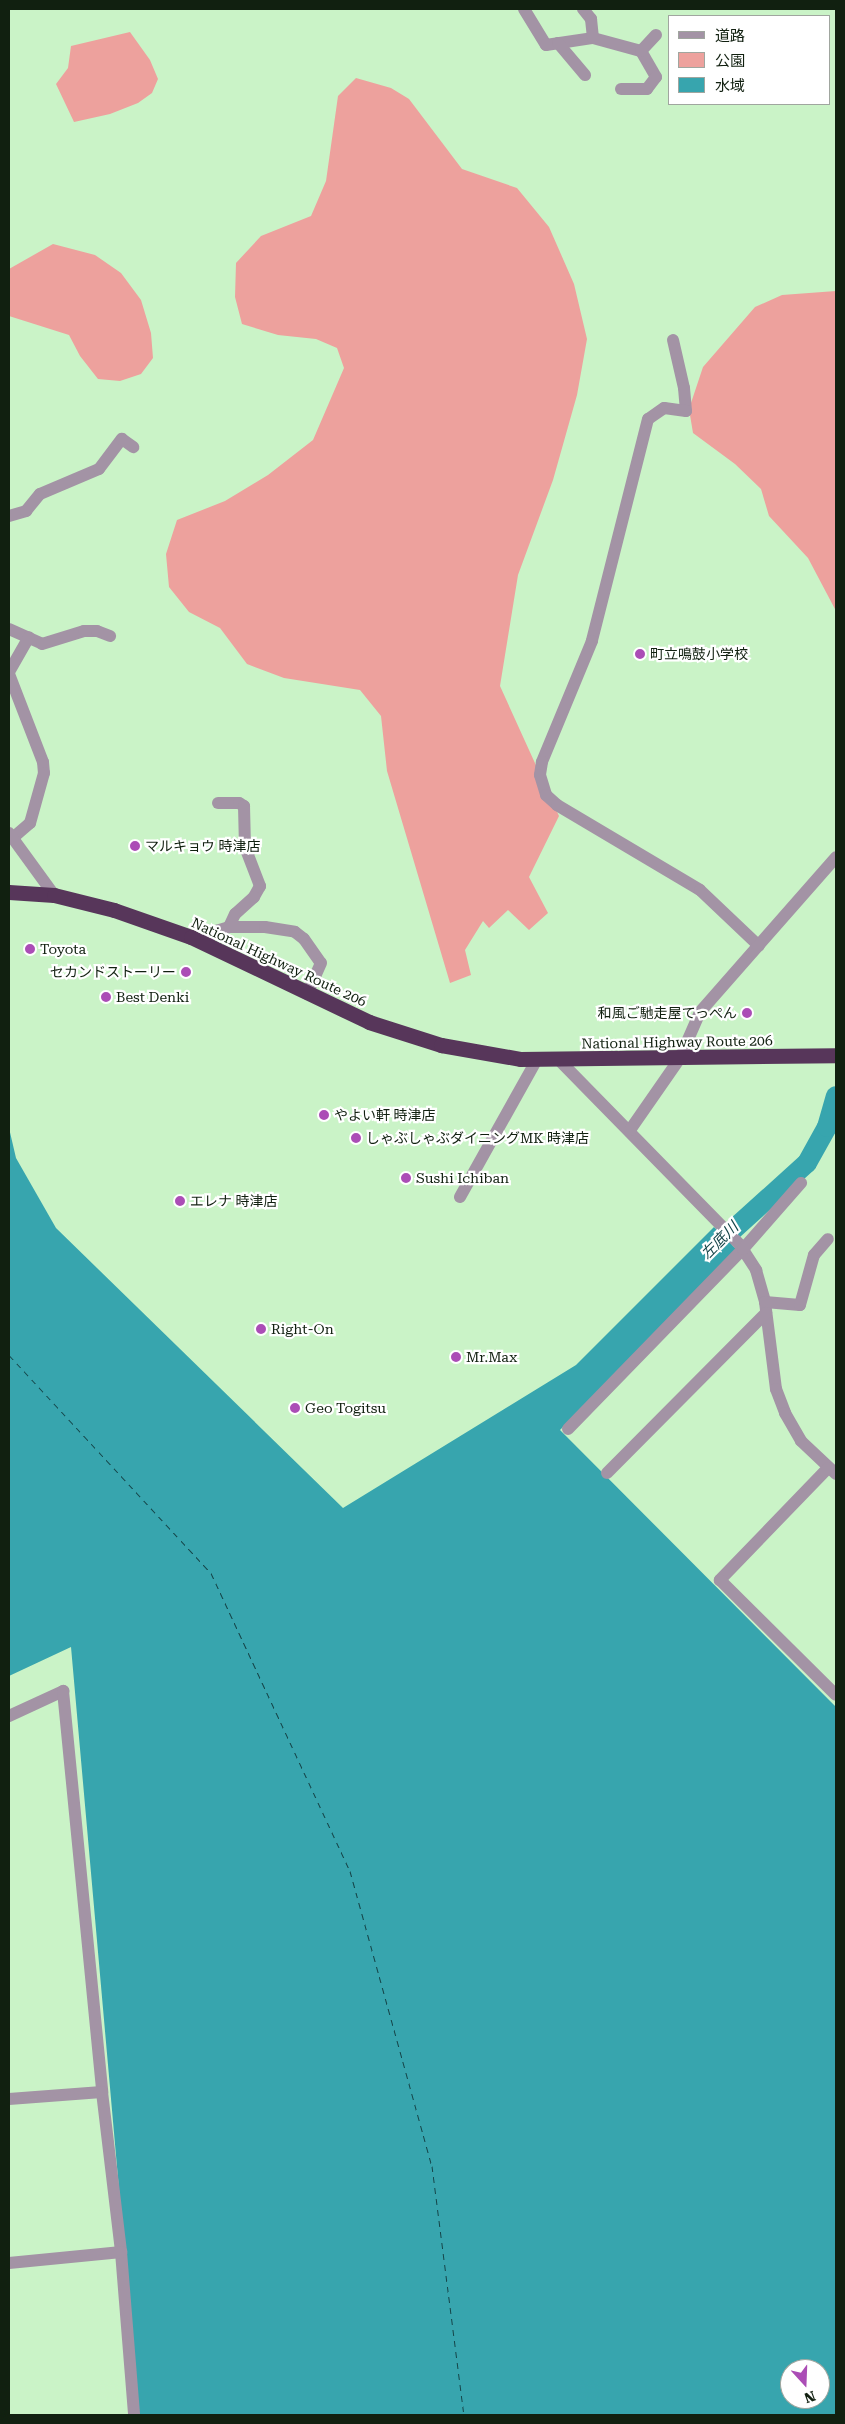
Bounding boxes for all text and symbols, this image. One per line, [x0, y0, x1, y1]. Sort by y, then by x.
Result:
legend [668, 15, 830, 105]
text: 道路 [715, 27, 745, 45]
text: 公園 [715, 52, 745, 70]
text: 水域 [715, 77, 745, 95]
place label: 町立鳴鼓小学校 [650, 646, 748, 662]
marker: 町立鳴鼓小学校 [634, 648, 646, 660]
place label: マルキョウ 時津店 [145, 838, 261, 854]
marker: マルキョウ 時津店 [129, 840, 141, 852]
street label: National Highway Route 206 [189, 914, 369, 1010]
place label: Toyota [40, 941, 86, 957]
marker: Toyota [24, 943, 36, 955]
place label: セカンドストーリー [50, 964, 176, 980]
marker: セカンドストーリー [180, 966, 192, 978]
place label: Best Denki [116, 989, 189, 1005]
marker: Best Denki [100, 991, 112, 1003]
place label: 和風ご馳走屋てっぺん [597, 1005, 737, 1021]
marker: 和風ご馳走屋てっぺん [741, 1007, 753, 1019]
street label: National Highway Route 206 [581, 1032, 773, 1052]
place label: やよい軒 時津店 [334, 1107, 436, 1123]
marker: やよい軒 時津店 [318, 1109, 330, 1121]
place label: しゃぶしゃぶダイニングMK 時津店 [366, 1130, 589, 1146]
marker: しゃぶしゃぶダイニングMK 時津店 [350, 1132, 362, 1144]
place label: Sushi Ichiban [416, 1170, 509, 1186]
marker: Sushi Ichiban [400, 1172, 412, 1184]
place label: エレナ 時津店 [190, 1193, 278, 1209]
marker: エレナ 時津店 [174, 1195, 186, 1207]
water label: 左底川 [698, 1219, 742, 1263]
place label: Right-On [271, 1321, 334, 1337]
marker: Right-On [255, 1323, 267, 1335]
place label: Mr.Max [466, 1349, 517, 1365]
marker: Mr.Max [450, 1351, 462, 1363]
place label: Geo Togitsu [305, 1400, 386, 1416]
marker: Geo Togitsu [289, 1402, 301, 1414]
north arrow [780, 2359, 830, 2409]
text: N [802, 2388, 818, 2407]

